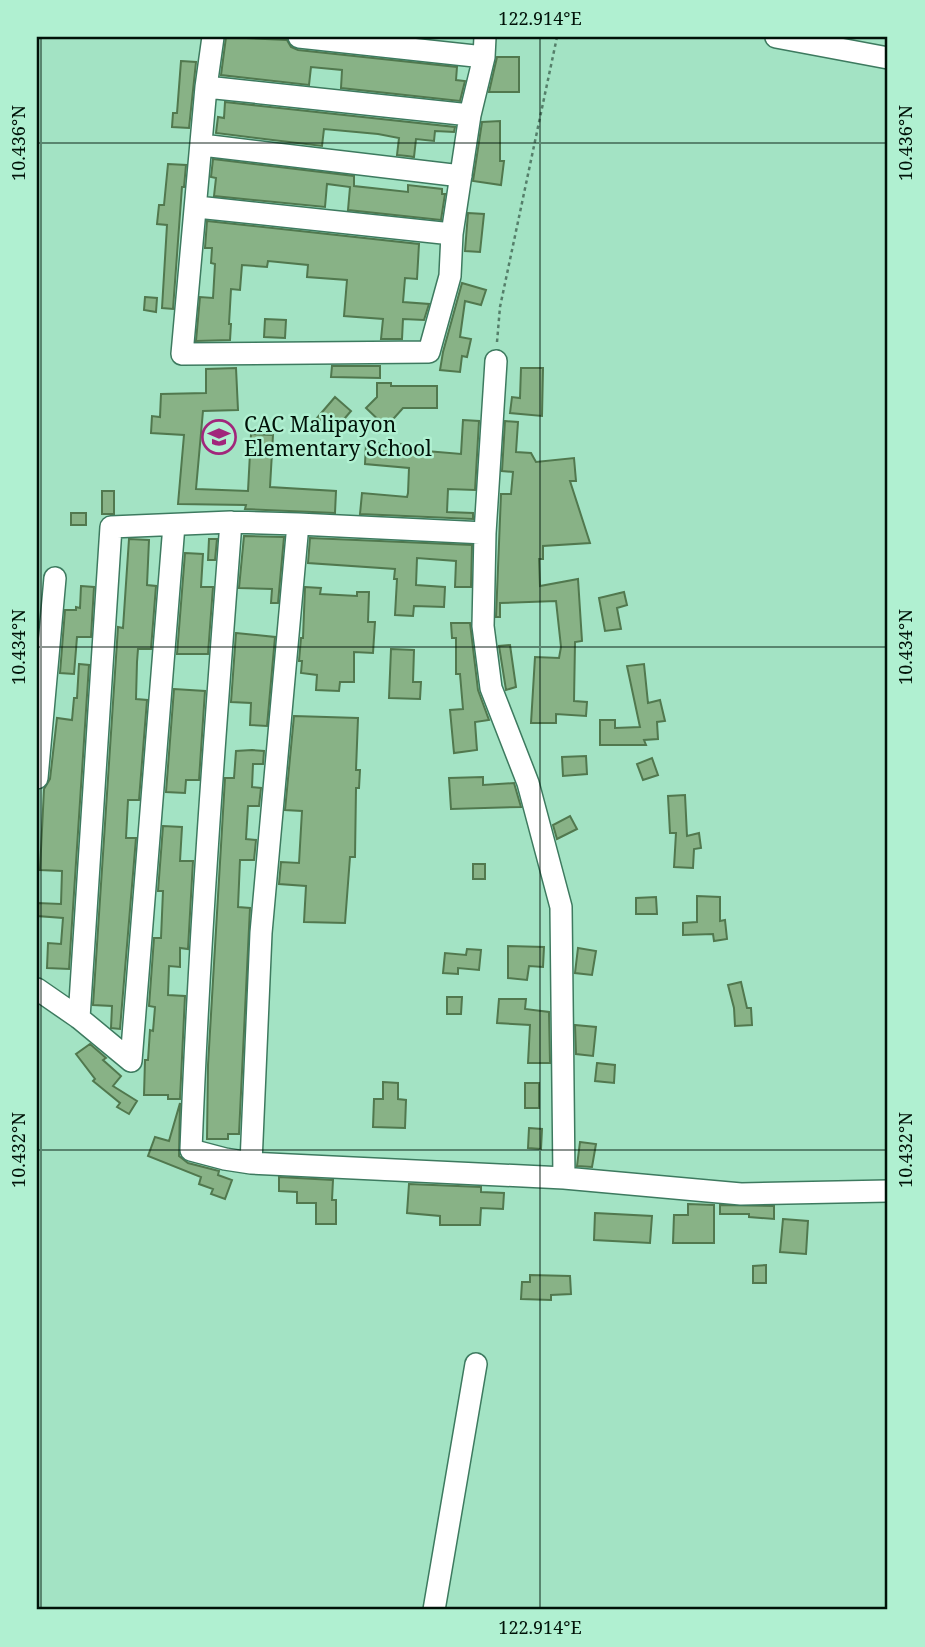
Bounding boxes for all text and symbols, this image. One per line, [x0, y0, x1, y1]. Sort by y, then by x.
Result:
text: 122.914°E [498, 6, 582, 30]
text: 10.436°N [6, 105, 30, 181]
text: 10.436°N [893, 105, 917, 181]
place label: CAC Malipayon Elementary School [244, 410, 432, 462]
school or university icon: CAC Malipayon Elementary School [200, 418, 238, 456]
text: 10.434°N [6, 609, 30, 685]
text: 10.434°N [893, 609, 917, 685]
text: 10.432°N [6, 1112, 30, 1188]
text: 10.432°N [893, 1112, 917, 1188]
text: 122.914°E [498, 1615, 582, 1639]

